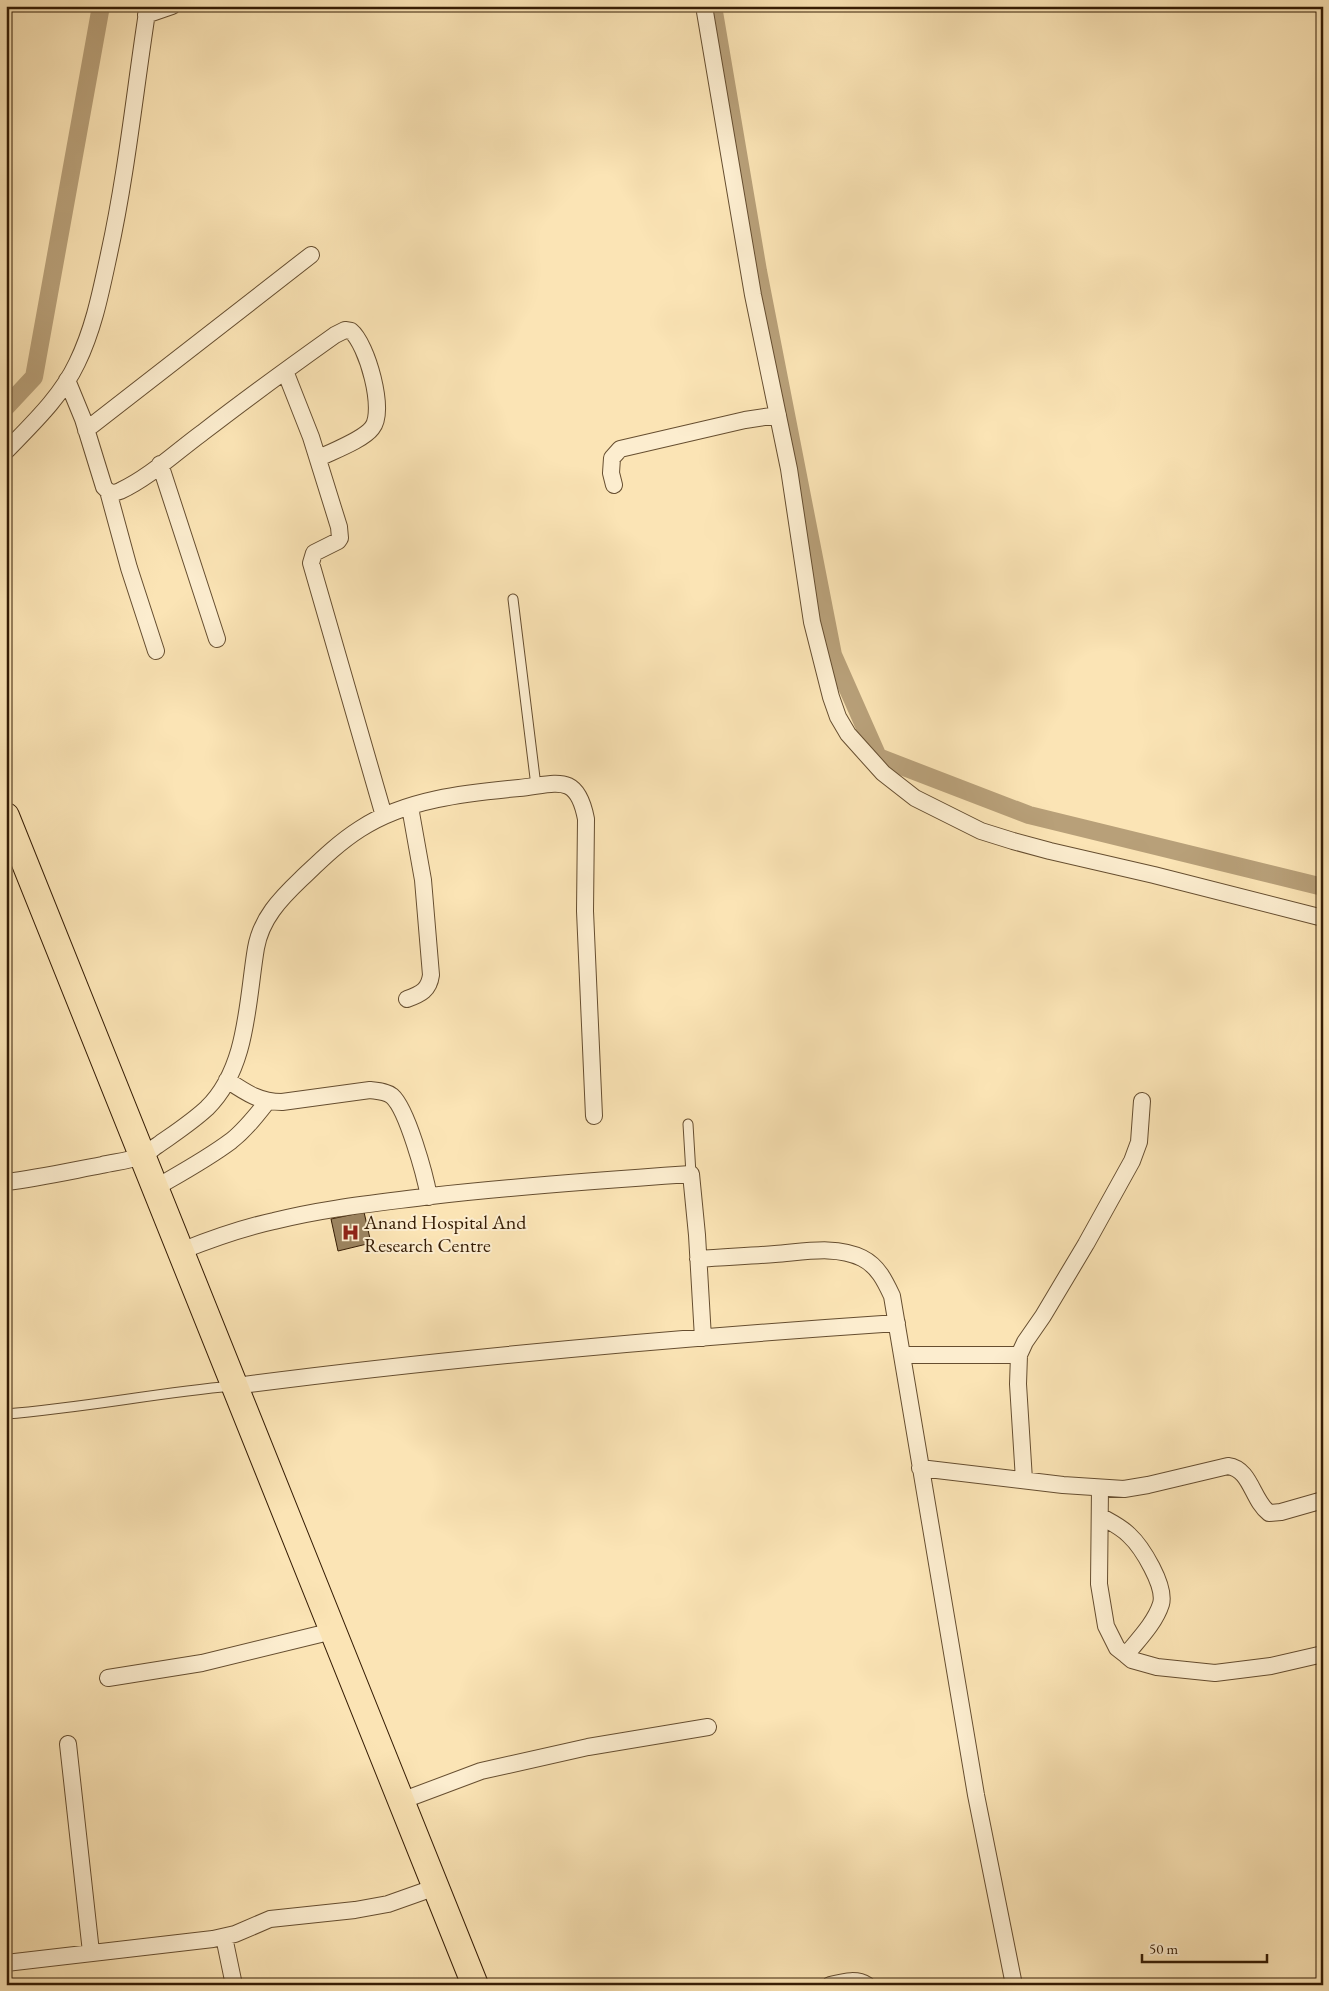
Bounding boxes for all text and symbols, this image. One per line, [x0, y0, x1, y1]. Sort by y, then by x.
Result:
place label: Anand Hospital And Research Centre [363, 1209, 527, 1258]
hospital icon: Anand Hospital And Research Centre [340, 1223, 360, 1243]
scale bar [1142, 1931, 1266, 1963]
text: 50 m [1149, 1939, 1178, 1958]

